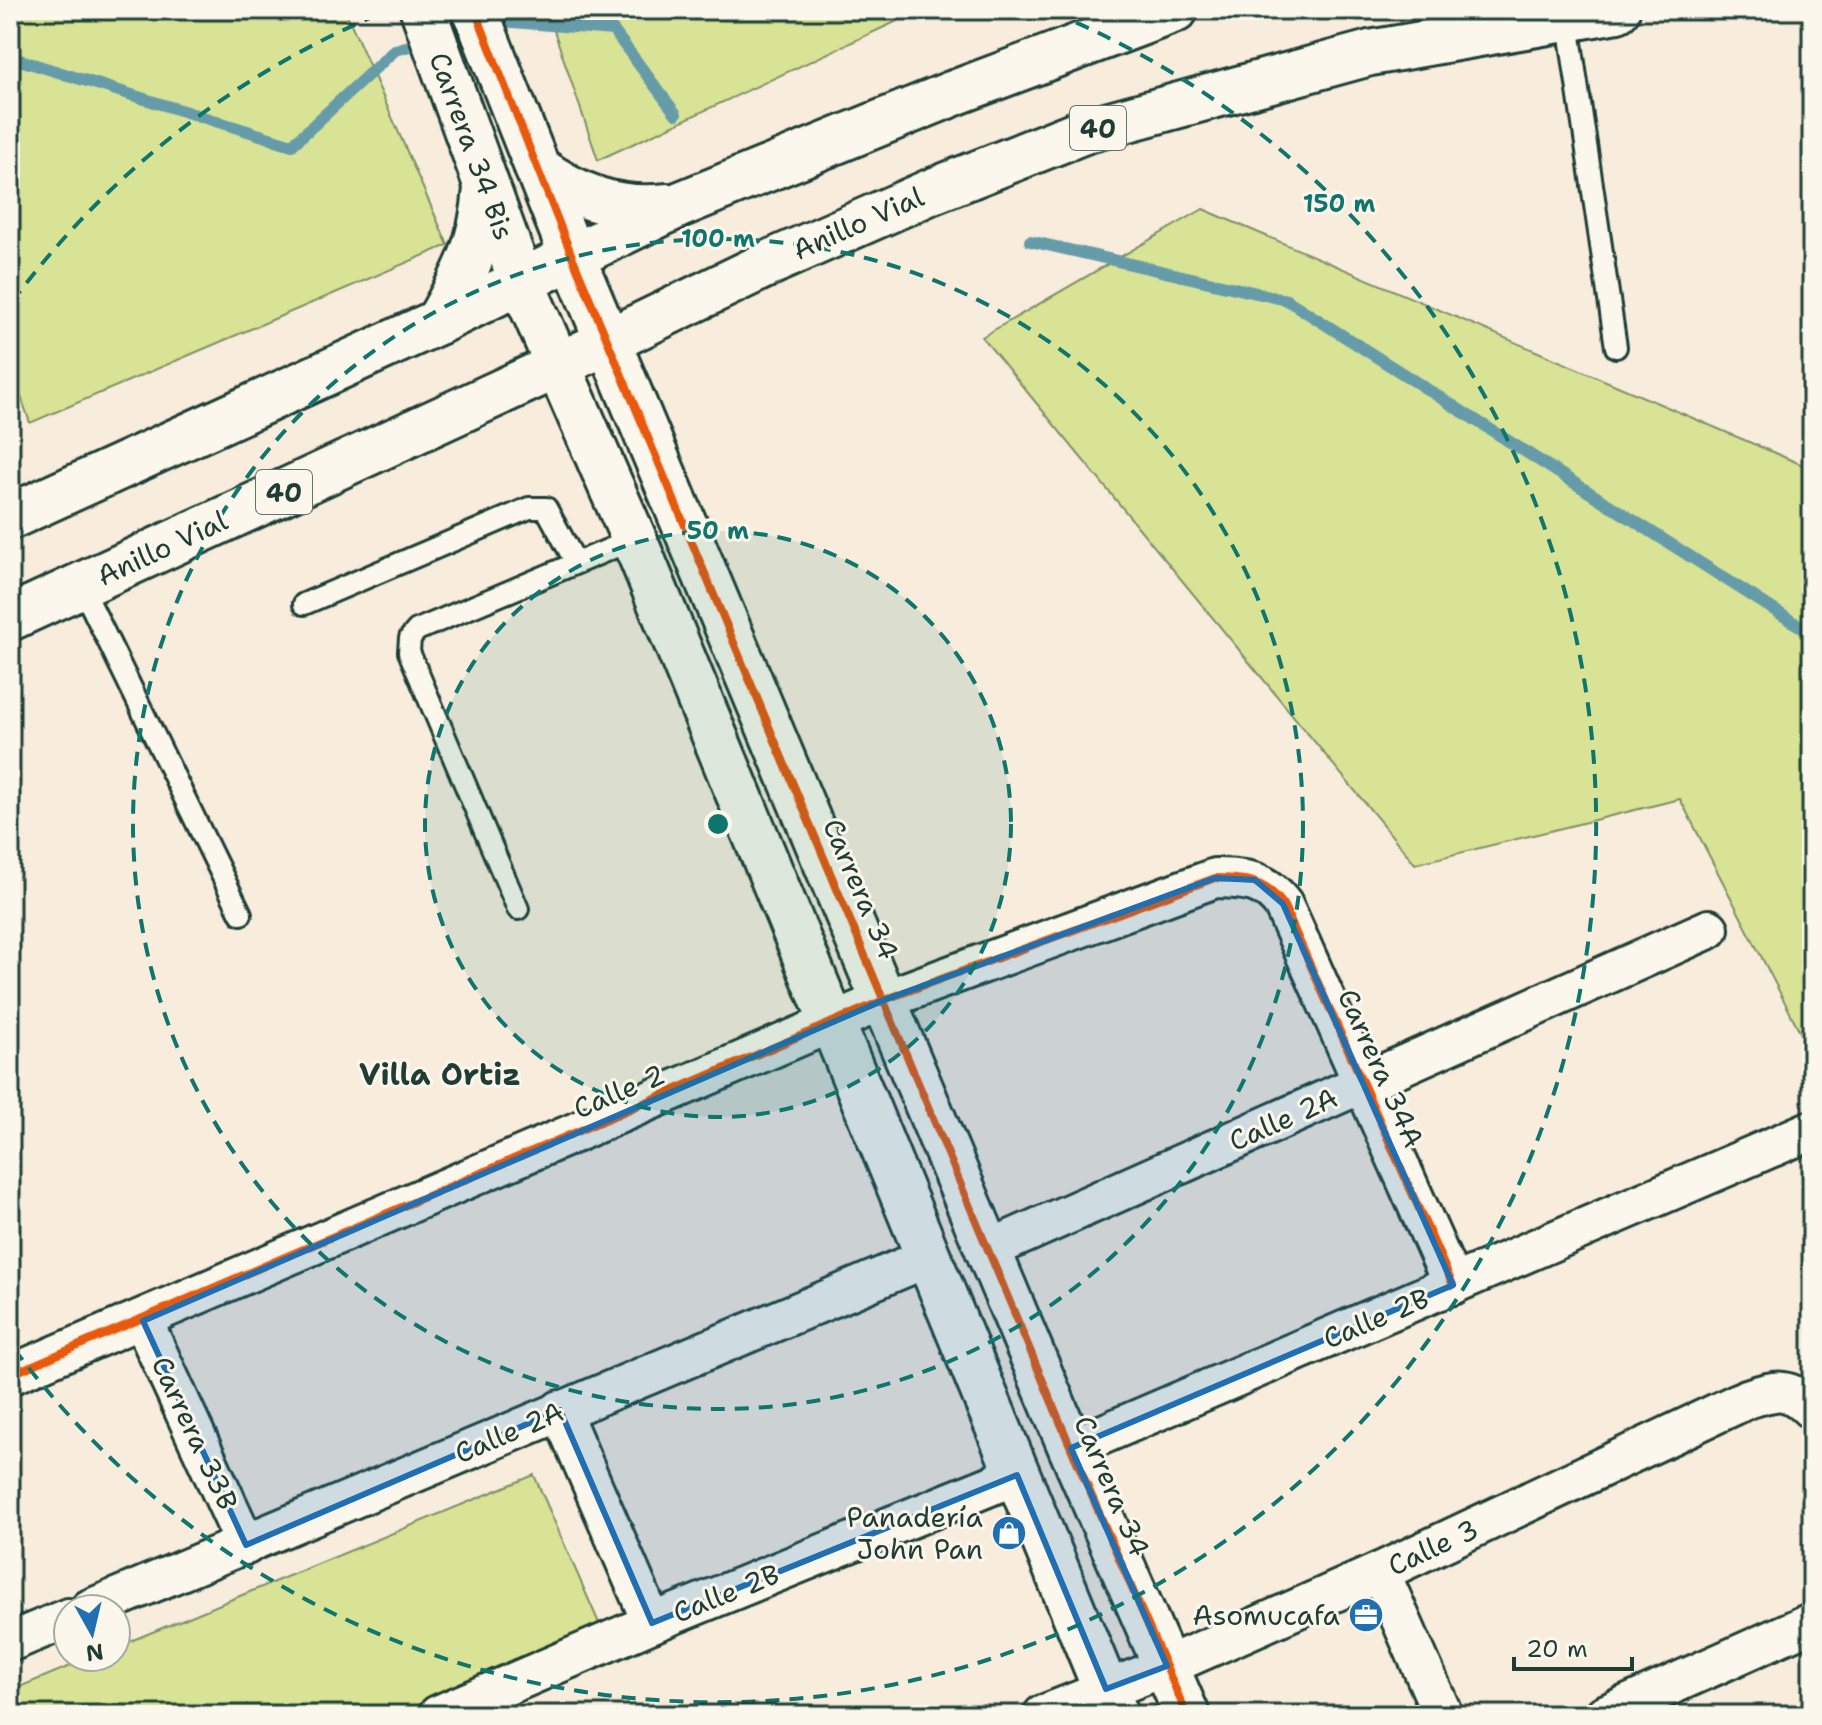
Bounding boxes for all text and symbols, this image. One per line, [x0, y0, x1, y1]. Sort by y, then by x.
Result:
street label: Carrera 34 Bis [420, 47, 524, 245]
road number: 40 [1070, 106, 1126, 150]
street label: Anillo Vial [786, 177, 930, 269]
text: 150 m [1303, 188, 1375, 220]
text: 100 m [681, 223, 755, 255]
road number: 40 [256, 470, 312, 514]
street label: Anillo Vial [91, 501, 234, 595]
text: 50 m [687, 515, 749, 547]
centre of rings [704, 810, 732, 838]
street label: Carrera 34 [814, 813, 908, 965]
street label: Carrera 34A [1329, 983, 1433, 1153]
district label: Villa Ortiz [359, 1054, 521, 1095]
street label: Calle 2 [568, 1055, 670, 1127]
street label: Calle 2A [1223, 1078, 1343, 1160]
street label: Calle 2B [1317, 1279, 1435, 1357]
street label: Carrera 33B [143, 1350, 247, 1516]
street label: Calle 2A [449, 1392, 569, 1472]
street label: Carrera 34 [1065, 1410, 1159, 1562]
place label: Panadería John Pan [847, 1498, 983, 1568]
street label: Calle 3 [1382, 1510, 1484, 1584]
shop icon: Panadería John Pan [990, 1514, 1028, 1552]
street label: Calle 2B [667, 1554, 785, 1632]
north arrow [52, 1593, 132, 1673]
place label: Asomucafa [1193, 1596, 1340, 1634]
office icon: Asomucafa [1347, 1596, 1385, 1634]
scale bar [1514, 1621, 1632, 1671]
text: 20 m [1526, 1633, 1588, 1665]
text: N [84, 1637, 105, 1668]

